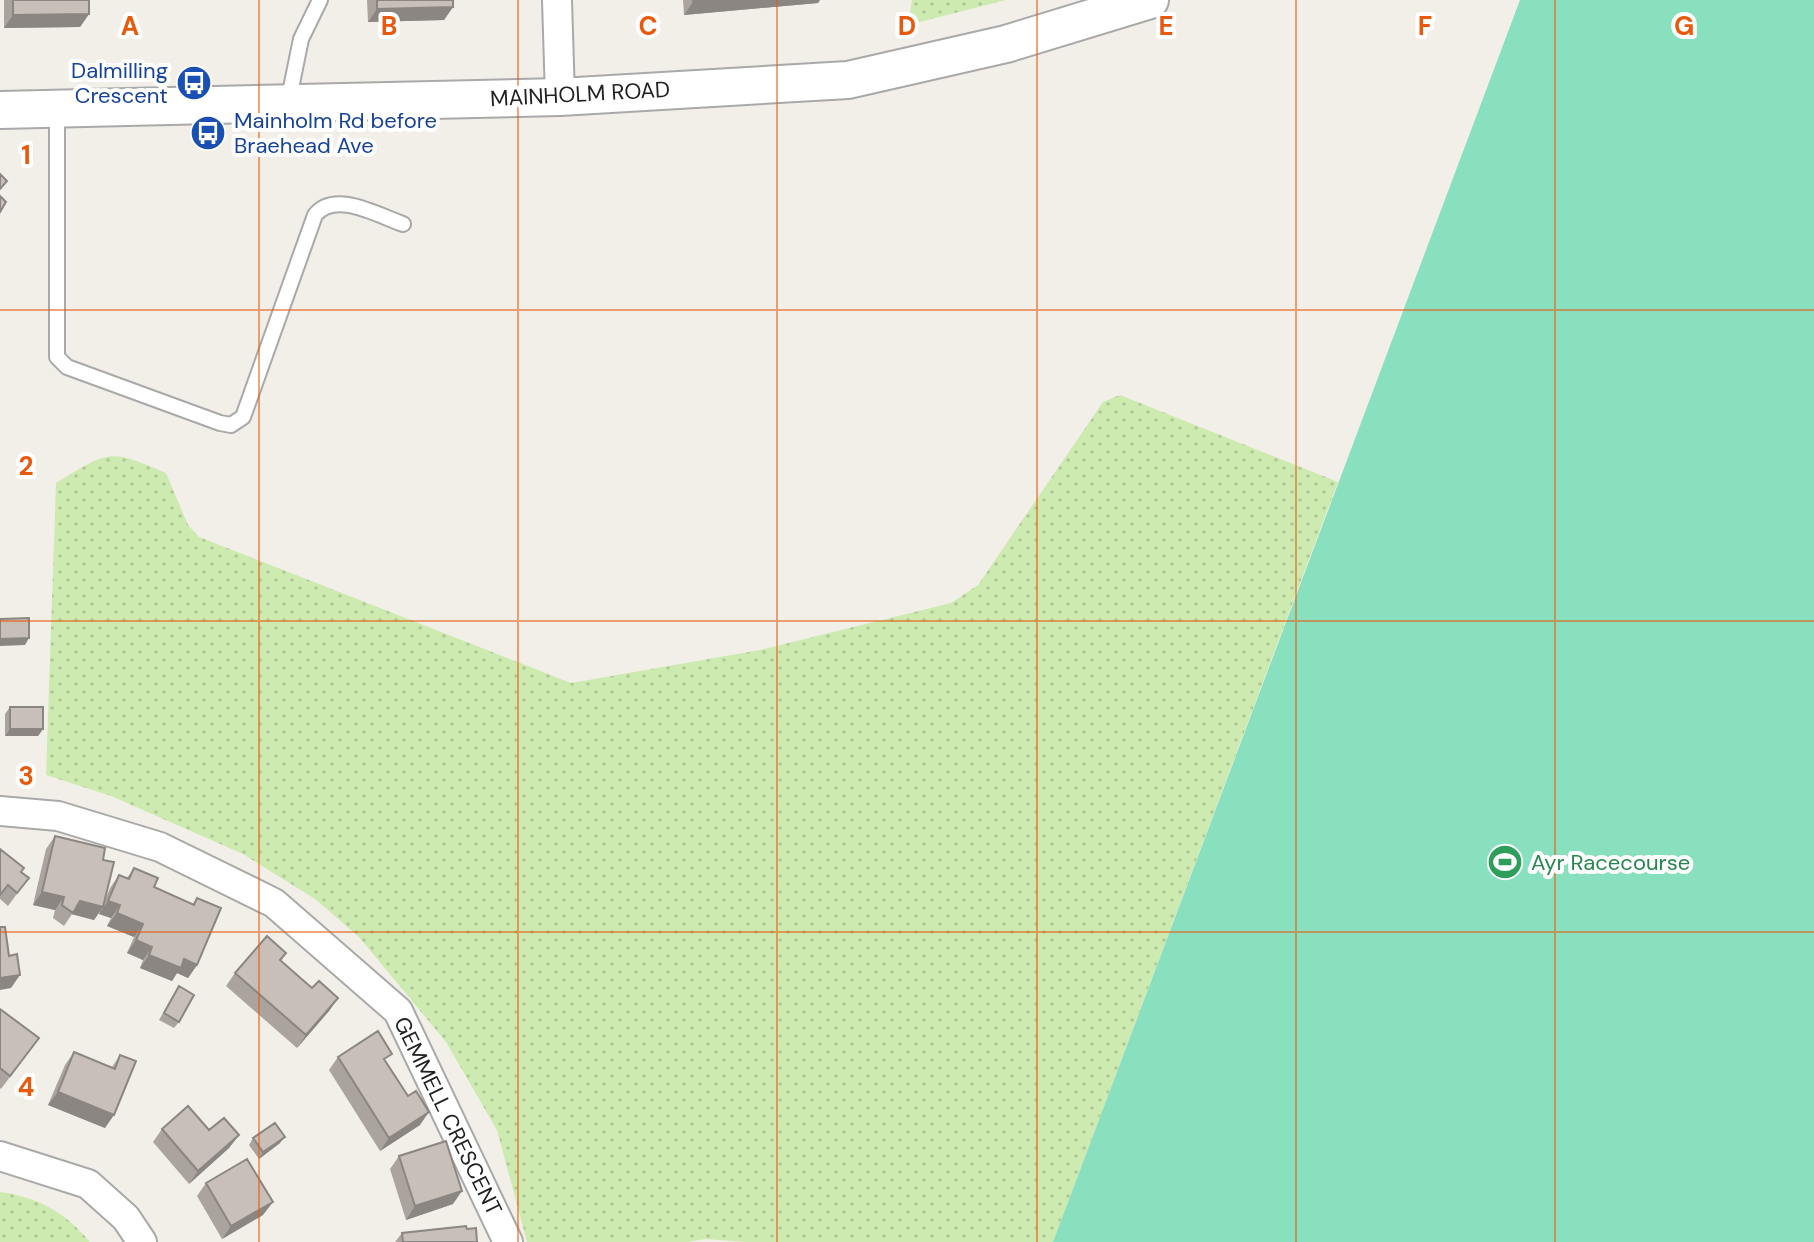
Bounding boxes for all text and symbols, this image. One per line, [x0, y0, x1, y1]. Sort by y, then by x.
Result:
text: A [121, 9, 139, 43]
text: B [381, 9, 397, 43]
text: C [638, 9, 658, 43]
text: D [898, 9, 916, 43]
text: E [1158, 9, 1174, 43]
text: F [1418, 9, 1432, 43]
text: G [1674, 9, 1694, 43]
place label: Dalmilling Crescent [71, 56, 168, 110]
bus stop icon: Dalmilling Crescent [175, 64, 213, 102]
street label: MAINHOLM ROAD [489, 75, 671, 113]
place label: Mainholm Rd before Braehead Ave [234, 106, 437, 160]
bus stop icon: Mainholm Rd before Braehead Ave [189, 114, 227, 152]
text: 1 [21, 138, 31, 172]
text: 2 [18, 449, 34, 483]
text: 3 [18, 759, 34, 793]
sports icon: Ayr Racecourse [1486, 843, 1524, 881]
place label: Ayr Racecourse [1531, 848, 1690, 877]
street label: GEMMELL CRESCENT [387, 1012, 509, 1220]
text: 4 [18, 1070, 34, 1104]

